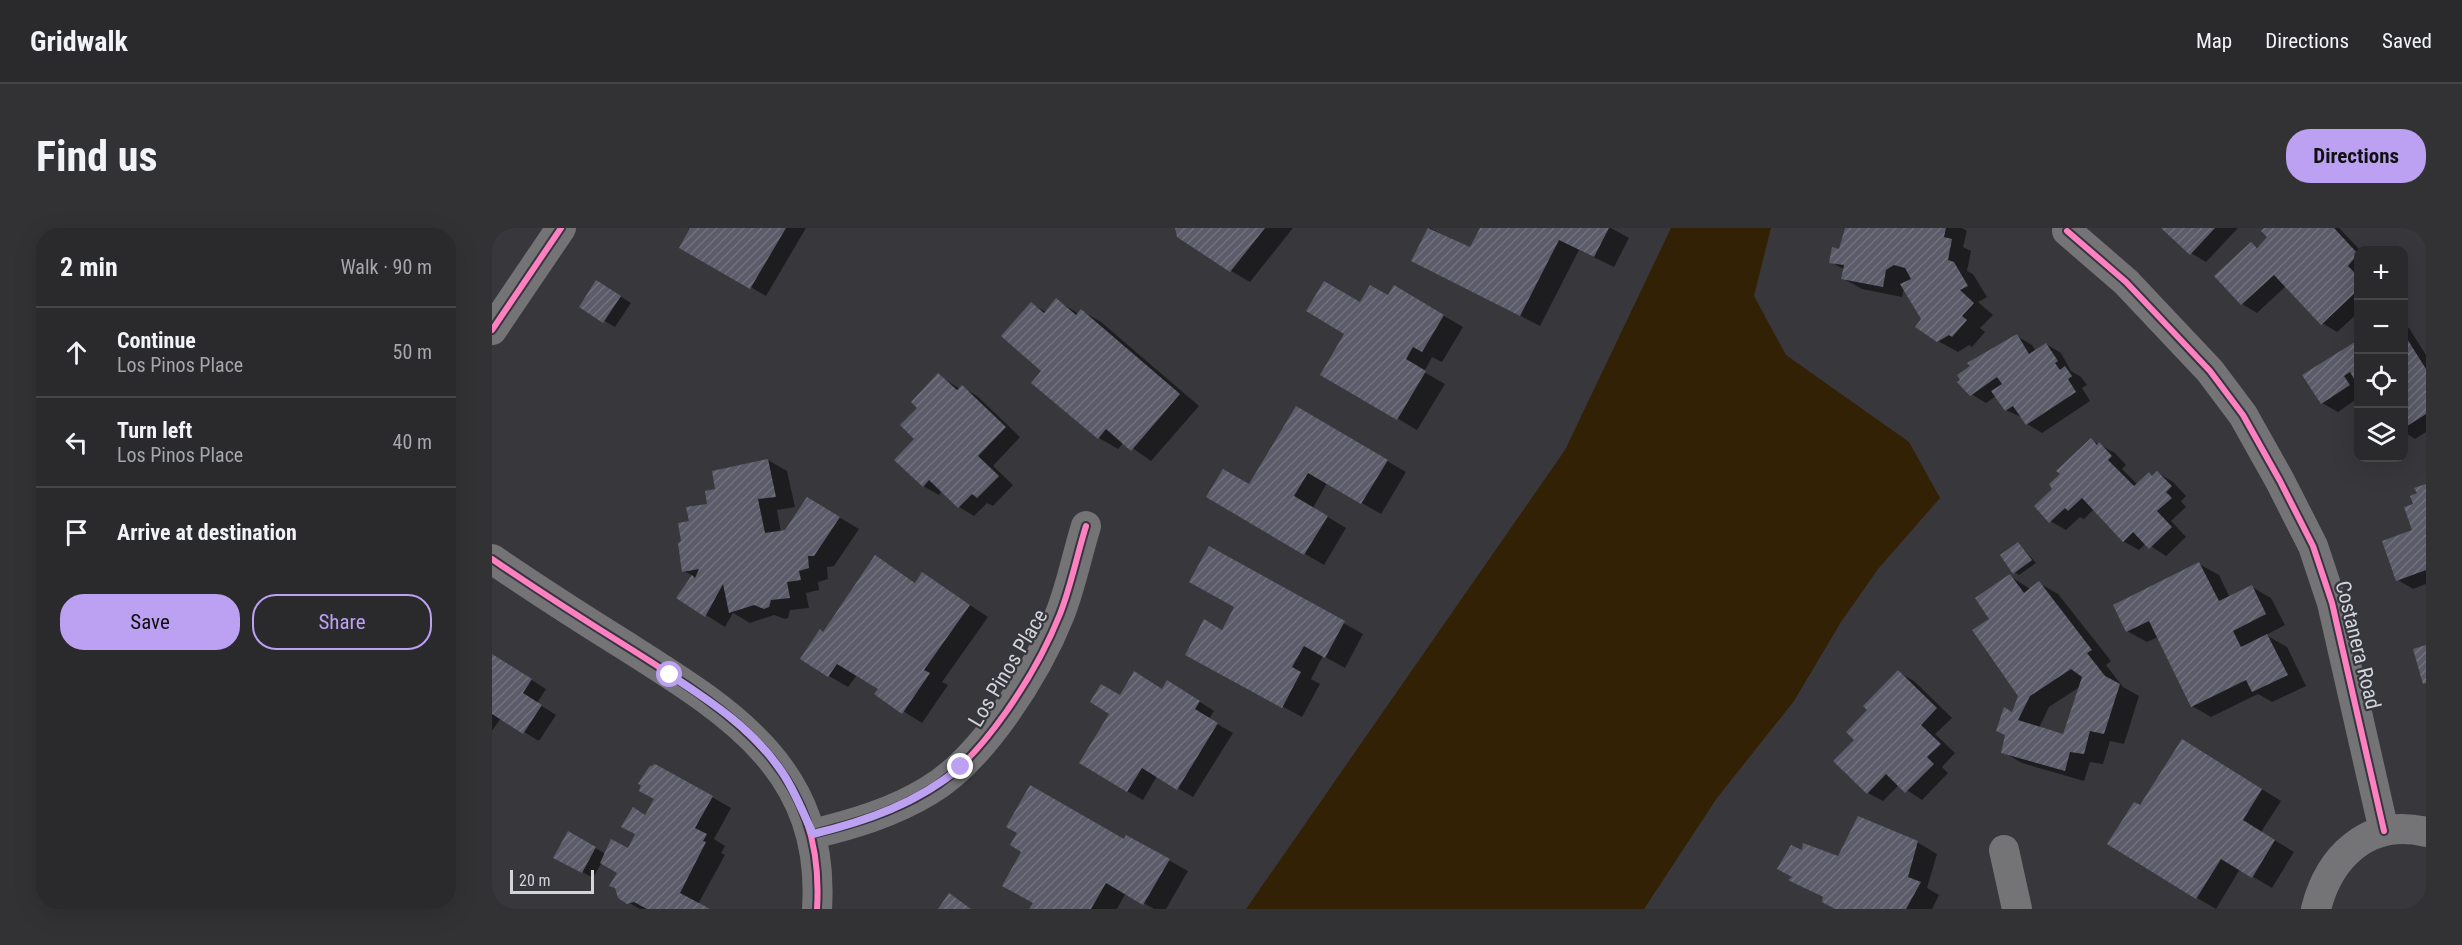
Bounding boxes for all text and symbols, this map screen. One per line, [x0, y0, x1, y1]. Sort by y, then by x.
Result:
text: Gridwalk [30, 25, 128, 58]
text: Map [2196, 29, 2232, 53]
text: Directions [2265, 29, 2349, 53]
text: Saved [2382, 29, 2432, 53]
button: Directions [2286, 129, 2426, 183]
text: Find us [36, 132, 157, 181]
map controls [2354, 246, 2408, 462]
button: + [2354, 246, 2408, 300]
text: 2 min [60, 252, 118, 282]
text: Walk · 90 m [340, 255, 432, 279]
button: − [2354, 300, 2408, 354]
text: Continue [117, 328, 196, 353]
icon: ahead [60, 336, 93, 369]
text: 50 m [393, 340, 432, 364]
text: Los Pinos Place [117, 353, 243, 377]
button: locate [2354, 354, 2408, 408]
button: layers [2354, 408, 2408, 462]
text: Turn left [117, 418, 192, 443]
icon: left [60, 426, 93, 459]
text: 40 m [393, 430, 432, 454]
text: Los Pinos Place [117, 443, 243, 467]
icon: arrive [60, 516, 93, 549]
text: Arrive at destination [117, 520, 297, 545]
street label: Costanera Road [2330, 578, 2386, 712]
button: Save [60, 594, 240, 650]
button: Share [252, 594, 432, 650]
street label: Los Pinos Place [964, 605, 1052, 731]
route start [656, 661, 682, 687]
route end [947, 753, 973, 779]
scale bar [510, 867, 594, 894]
text: 20 m [519, 871, 551, 890]

